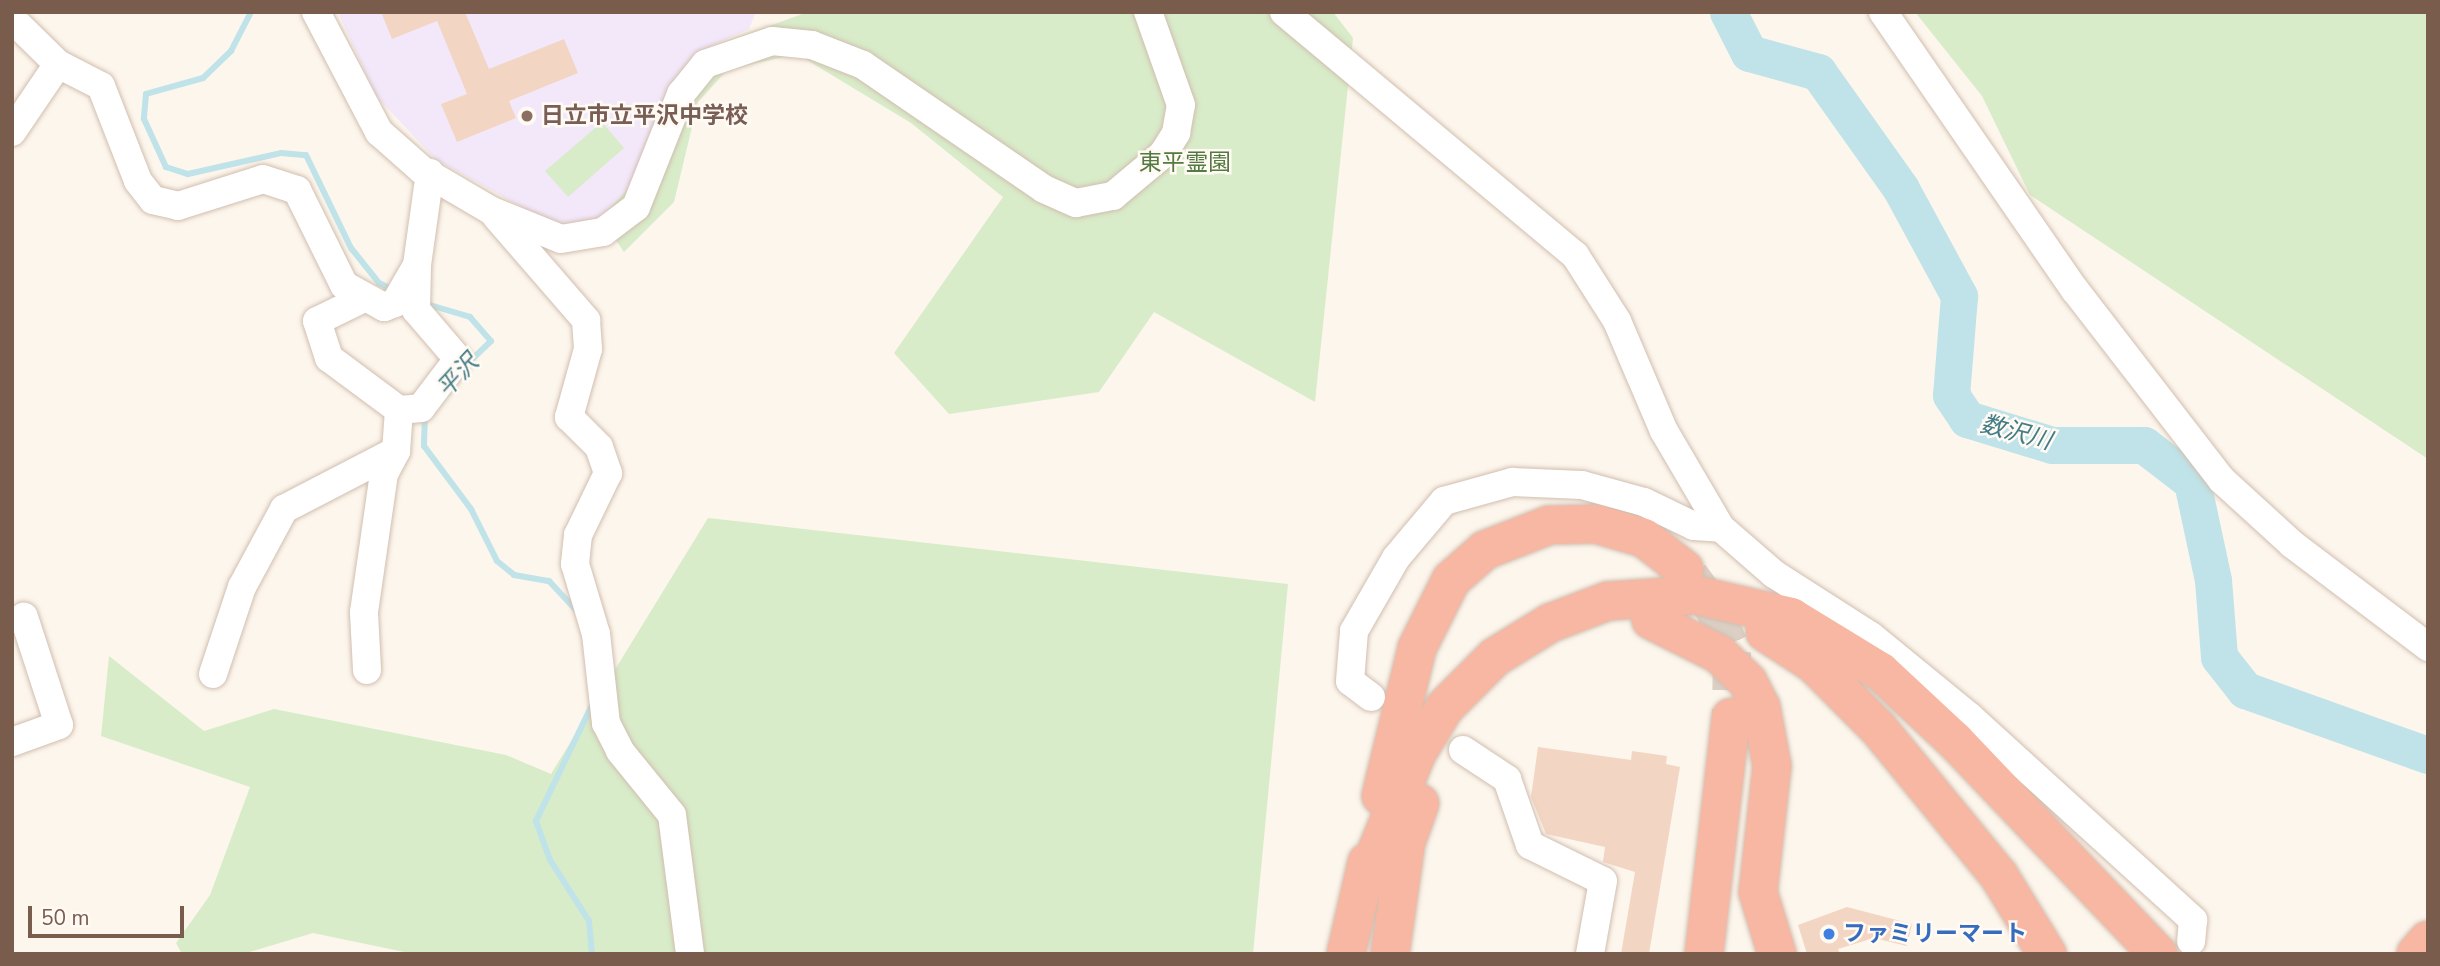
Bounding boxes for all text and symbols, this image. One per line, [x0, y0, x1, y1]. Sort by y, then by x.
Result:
place label: 日立市立平沢中学校 [541, 102, 748, 130]
marker: 日立市立平沢中学校 [519, 108, 535, 124]
park label: 東平霊園 [1139, 149, 1231, 177]
water label: 平沢 [431, 349, 485, 403]
water label: 数沢川 [1977, 410, 2055, 456]
scale bar [32, 892, 187, 936]
text: 50 m [41, 904, 90, 932]
place label: ファミリーマート [1843, 920, 2027, 948]
marker: ファミリーマート [1821, 926, 1837, 942]

